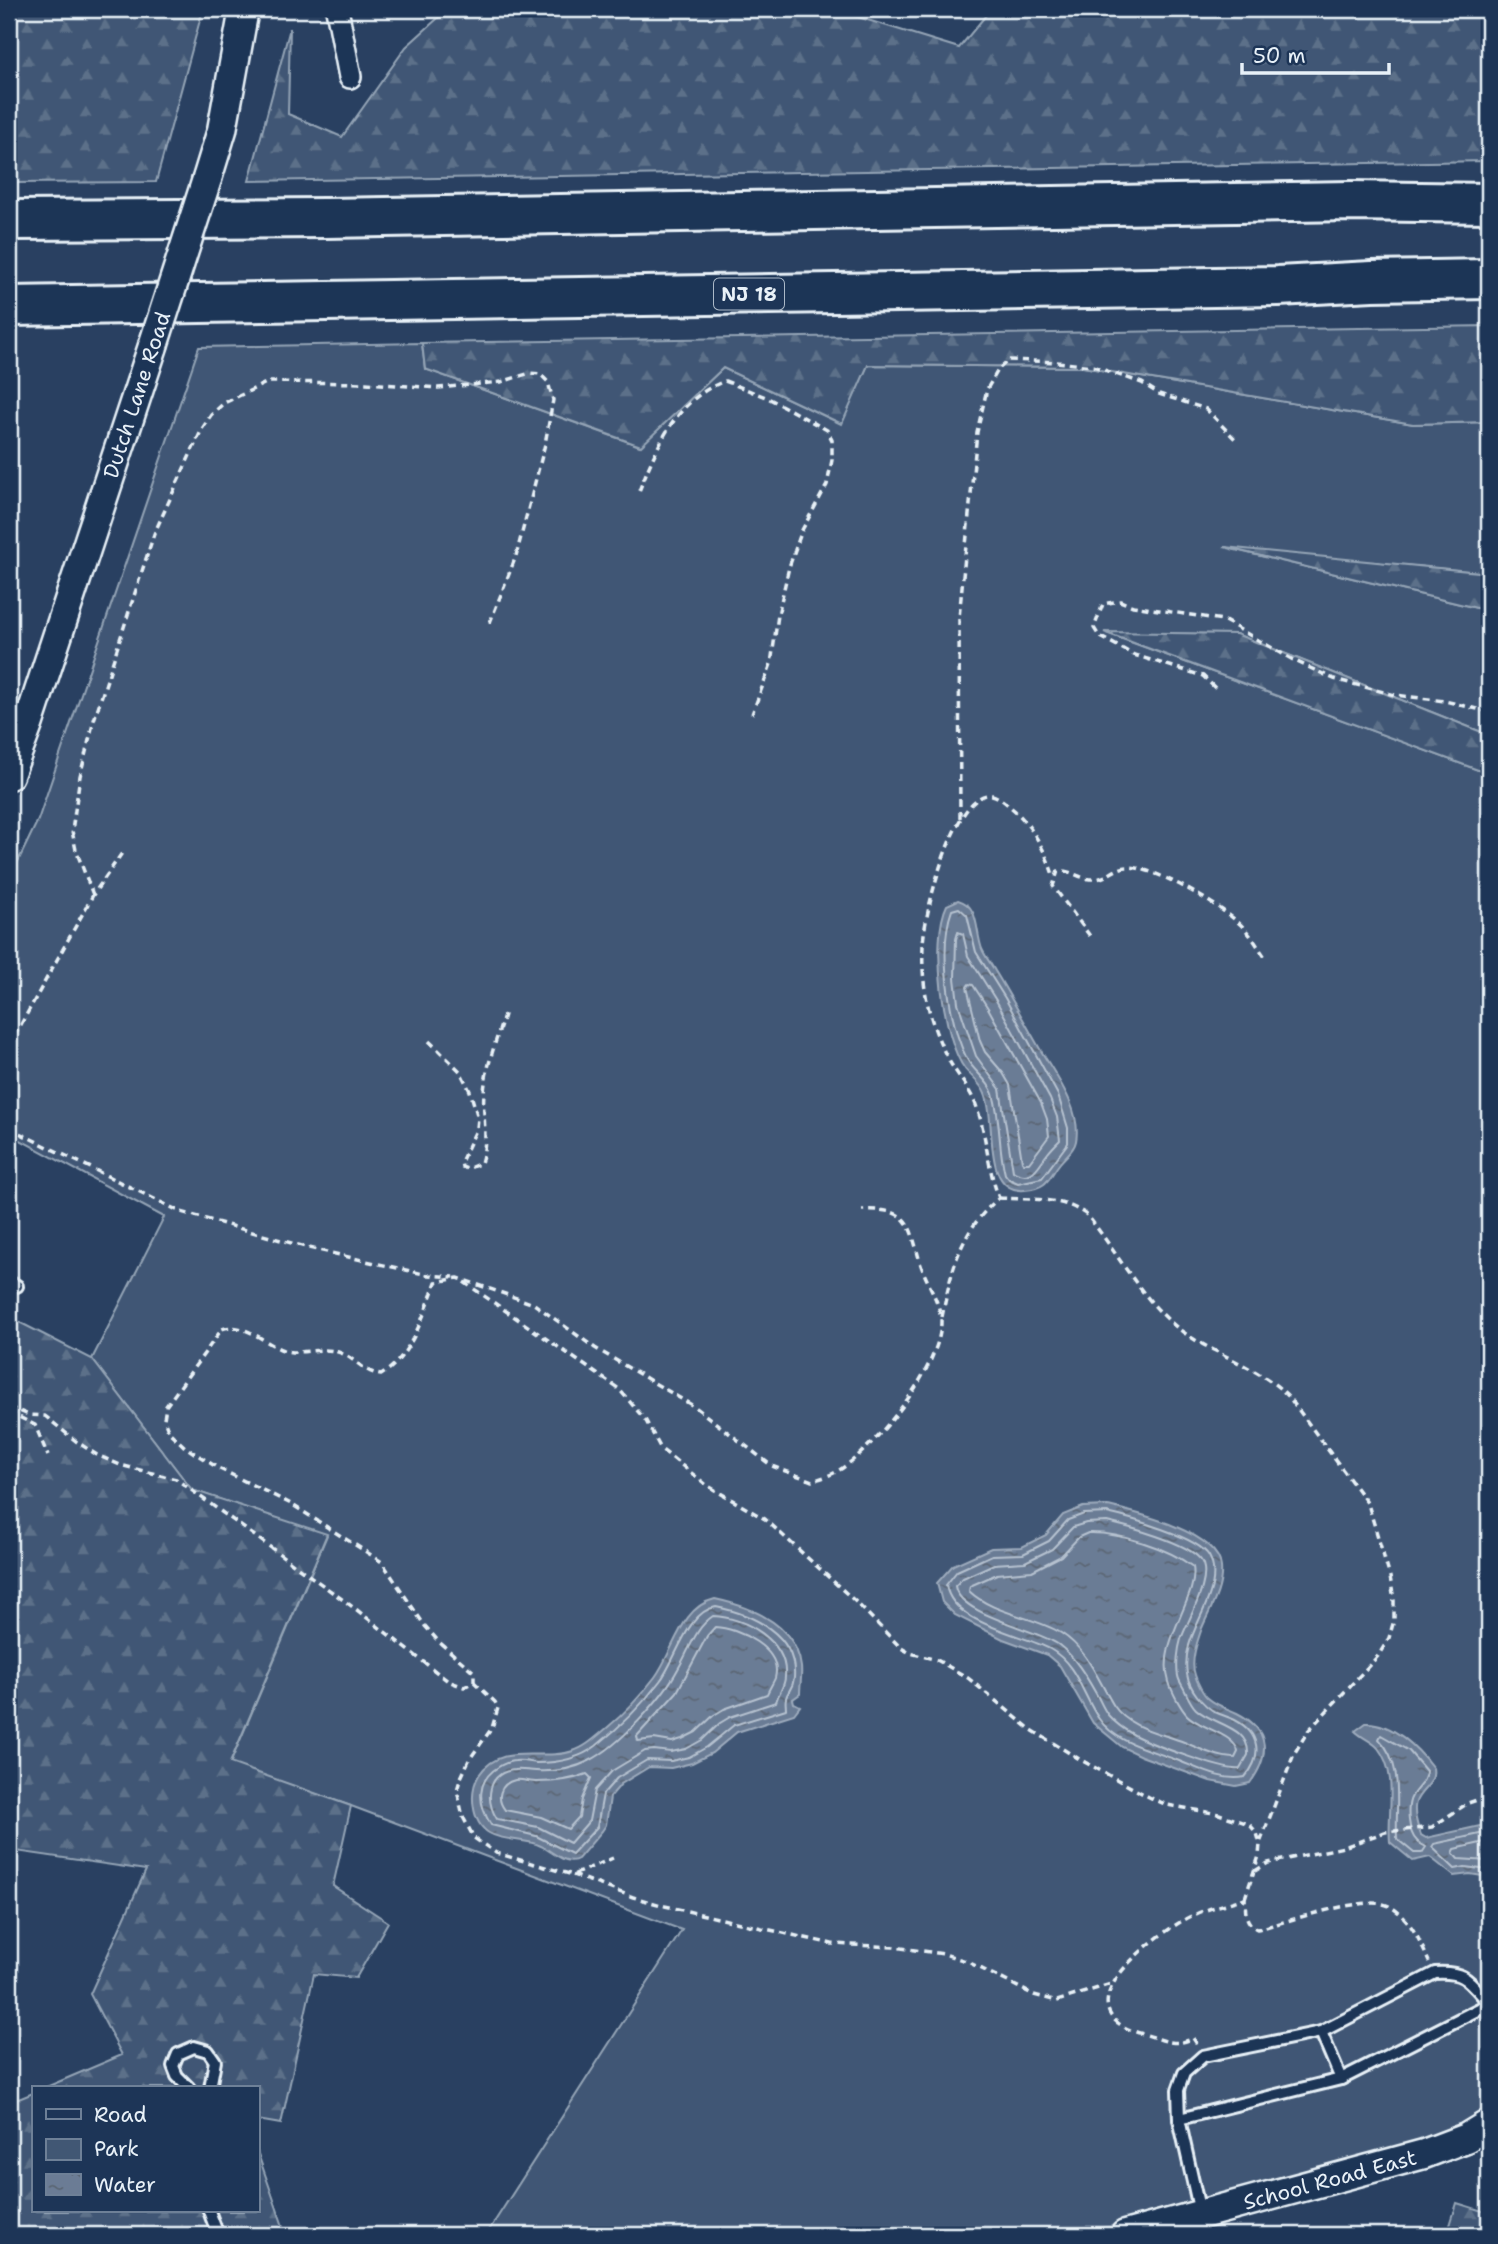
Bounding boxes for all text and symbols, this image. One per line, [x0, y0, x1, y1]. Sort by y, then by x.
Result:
scale bar [1242, 32, 1390, 76]
text: 50 m [1253, 42, 1306, 70]
road number: NJ 18 [714, 278, 784, 310]
street label: Dutch Lane Road [97, 308, 177, 482]
legend [32, 2086, 259, 2212]
text: Road [94, 2101, 147, 2129]
text: Park [94, 2135, 139, 2163]
street label: School Road East [1240, 2143, 1420, 2217]
text: Water [94, 2171, 156, 2199]

